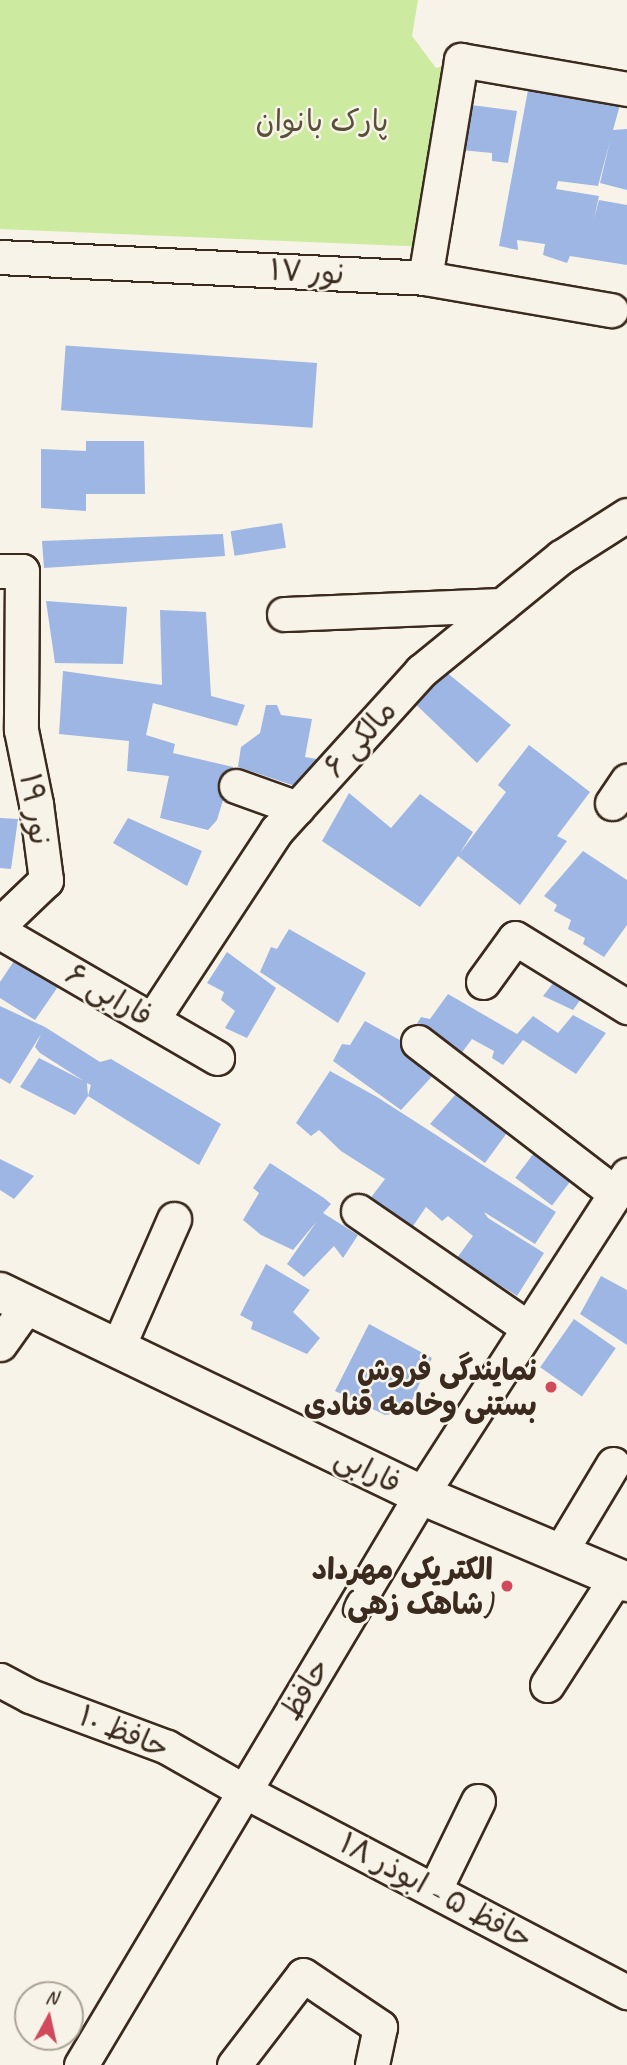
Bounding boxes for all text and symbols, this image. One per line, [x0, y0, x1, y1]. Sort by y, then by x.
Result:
park label: پارک بانوان [256, 103, 388, 139]
street label: نور ۱۷ [269, 252, 345, 292]
street label: مالکی ۶ [316, 693, 404, 785]
street label: نور ۱۹ [12, 771, 58, 847]
street label: فارابی ۶ [59, 956, 159, 1034]
place label: نمایندگی فروش بستنی وخامه قنادی [304, 1352, 537, 1422]
marker: نمایندگی فروش بستنی وخامه قنادی [543, 1379, 559, 1395]
street label: فارابی [329, 1439, 407, 1501]
place label: الکتریکی مهرداد (شاهک زهی) [312, 1551, 493, 1622]
marker: الکتریکی مهرداد (شاهک زهی) [499, 1578, 515, 1594]
street label: حافظ [273, 1651, 337, 1727]
street label: حافظ ۱۰ [74, 1698, 174, 1766]
street label: حافظ ۵ - ابوذر ۱۸ [334, 1825, 538, 1957]
north arrow [14, 1981, 84, 2051]
text: N [44, 1984, 59, 2010]

